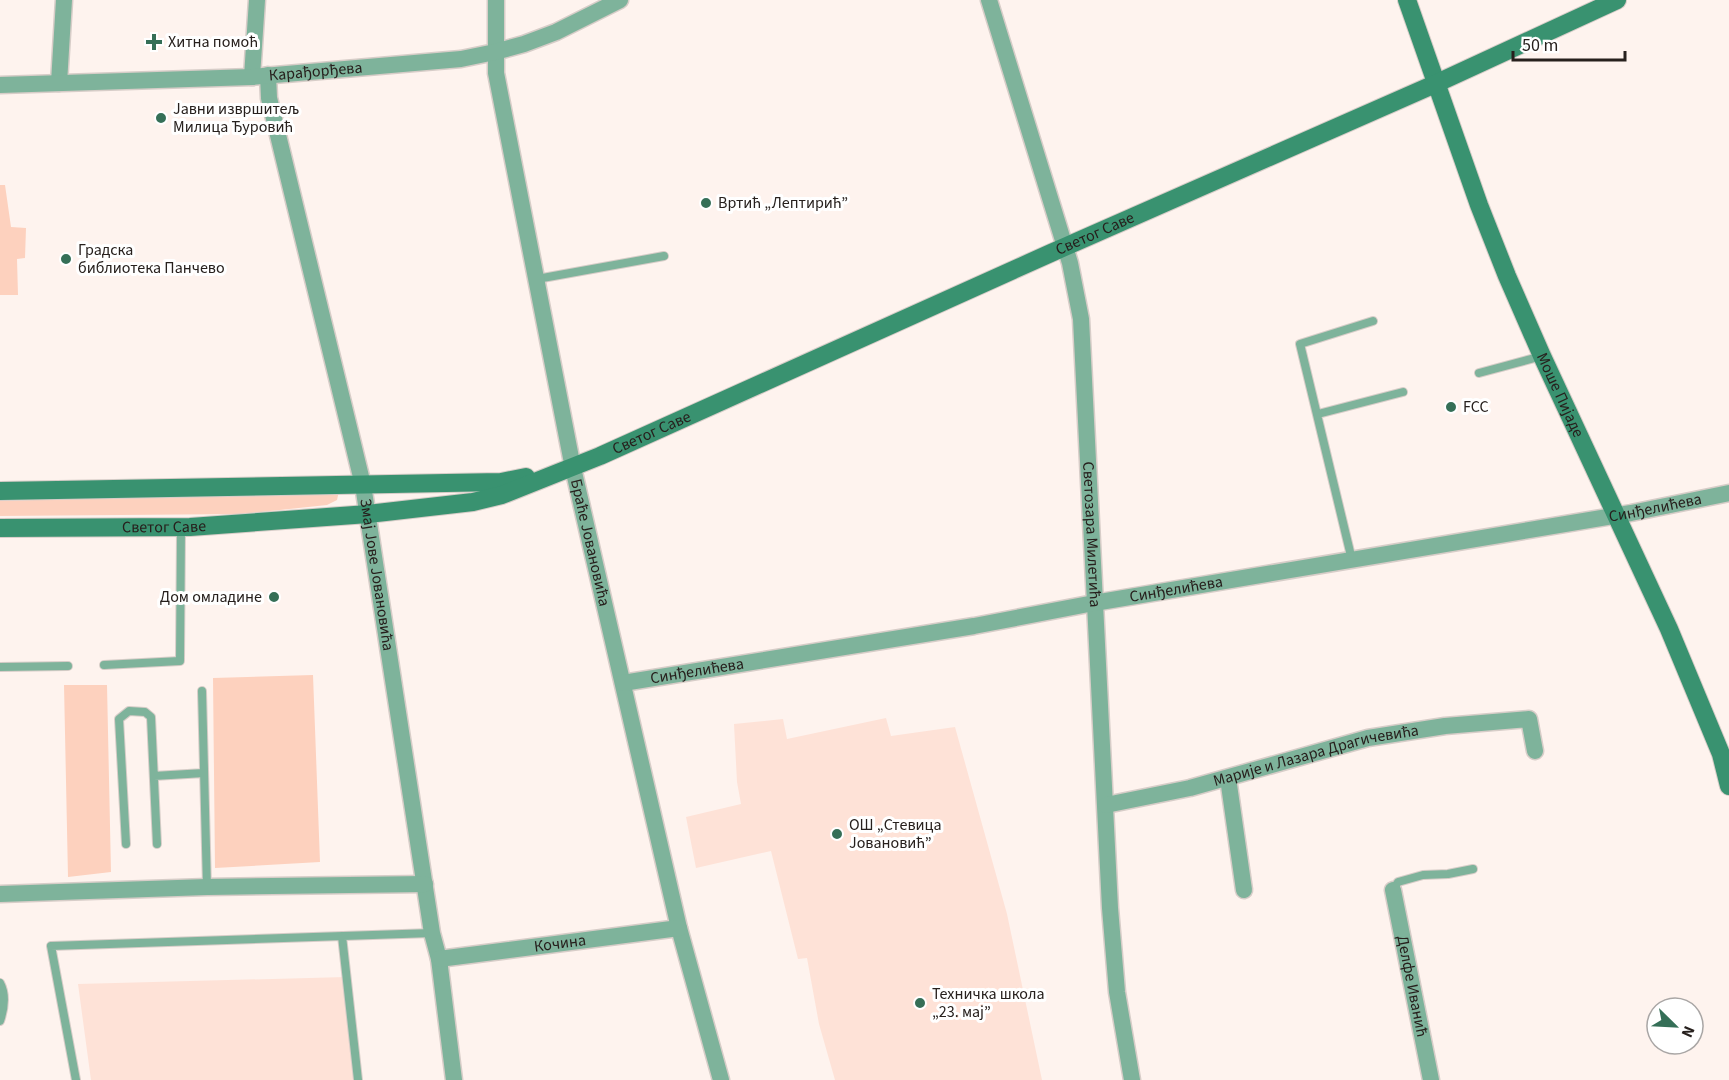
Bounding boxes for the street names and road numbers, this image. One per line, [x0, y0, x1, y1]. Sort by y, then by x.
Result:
street label: Карађорђева [268, 57, 363, 87]
street label: Светог Саве [1052, 207, 1138, 261]
street label: Моше Пијаде [1531, 349, 1589, 441]
street label: Светог Саве [609, 406, 694, 460]
street label: Светозара Милетића [1077, 461, 1106, 608]
street label: Браће Јовановића [565, 477, 616, 608]
street label: Синђелићева [1607, 488, 1704, 528]
street label: Змај Јове Јовановића [354, 497, 399, 652]
street label: Светог Саве [122, 515, 207, 538]
street label: Синђелићева [1128, 571, 1224, 608]
street label: Синђелићева [649, 653, 745, 689]
street label: Марије и Лазара Драгичевића [1211, 719, 1420, 792]
street label: Кочина [533, 929, 587, 958]
street label: Делфе Иванић [1391, 933, 1433, 1039]

